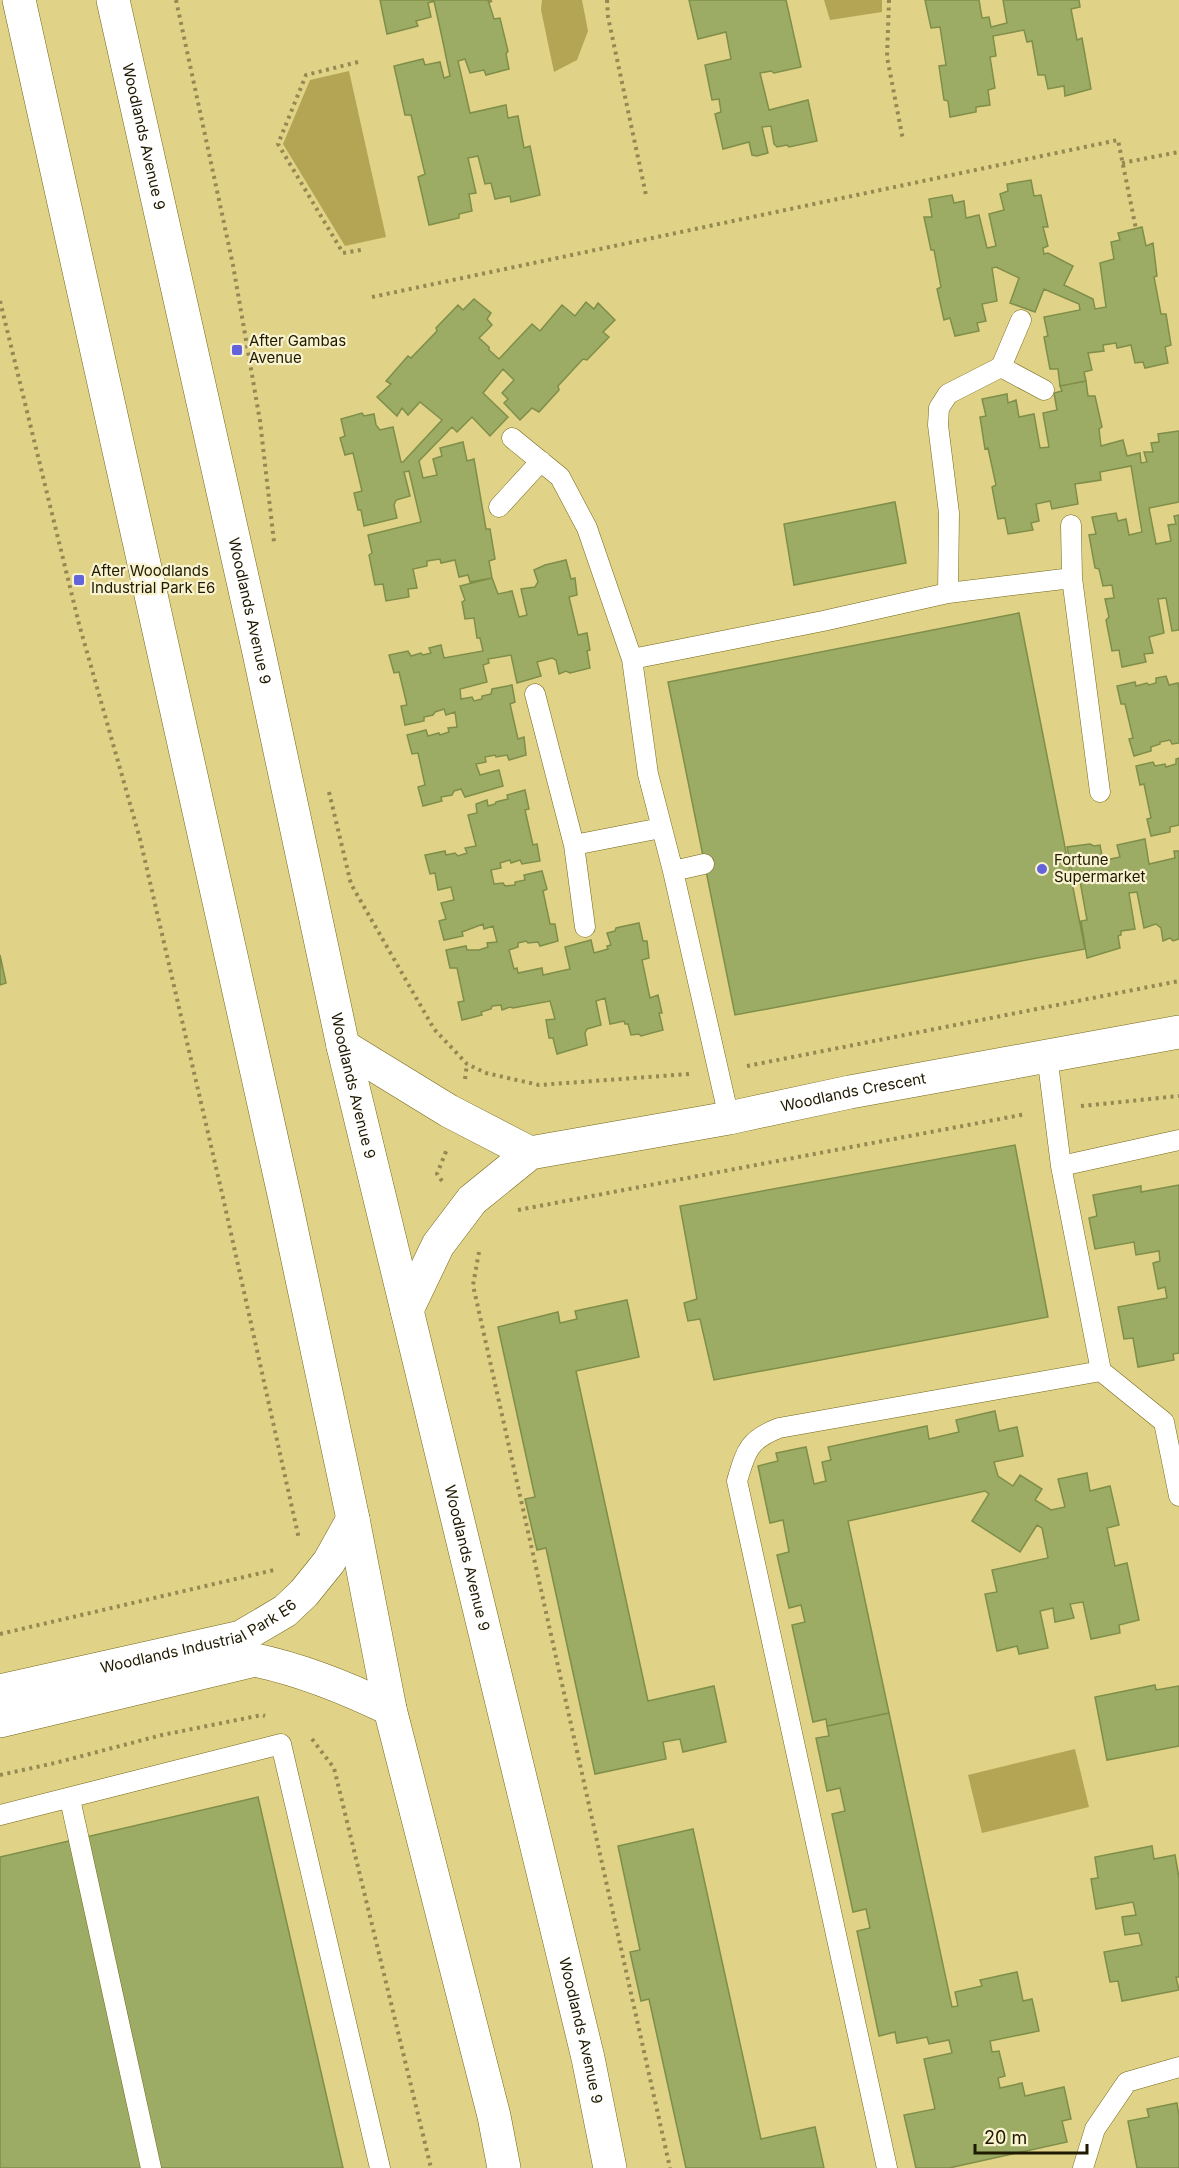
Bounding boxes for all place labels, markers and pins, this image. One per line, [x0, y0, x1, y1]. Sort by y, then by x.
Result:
place label: After Gambas Avenue [249, 331, 346, 367]
marker: After Gambas Avenue [230, 343, 244, 357]
place label: After Woodlands Industrial Park E6 [91, 561, 215, 597]
marker: After Woodlands Industrial Park E6 [72, 573, 86, 587]
place label: Fortune Supermarket [1054, 850, 1145, 886]
marker: Fortune Supermarket [1035, 862, 1049, 876]

